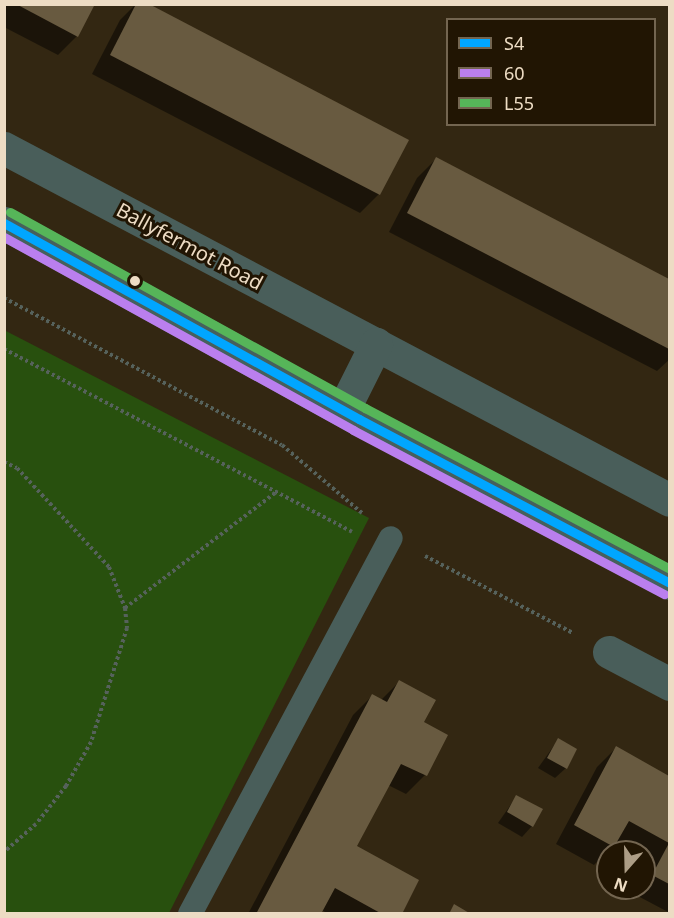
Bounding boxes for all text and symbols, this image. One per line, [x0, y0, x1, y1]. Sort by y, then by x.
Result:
legend [446, 18, 656, 126]
text: S4 [504, 31, 524, 55]
text: 60 [504, 61, 525, 85]
text: L55 [504, 91, 534, 115]
street label: Ballyfermot Road [113, 197, 267, 295]
unlabelled marker [129, 275, 141, 287]
north arrow [596, 840, 656, 900]
text: N [611, 872, 630, 898]

